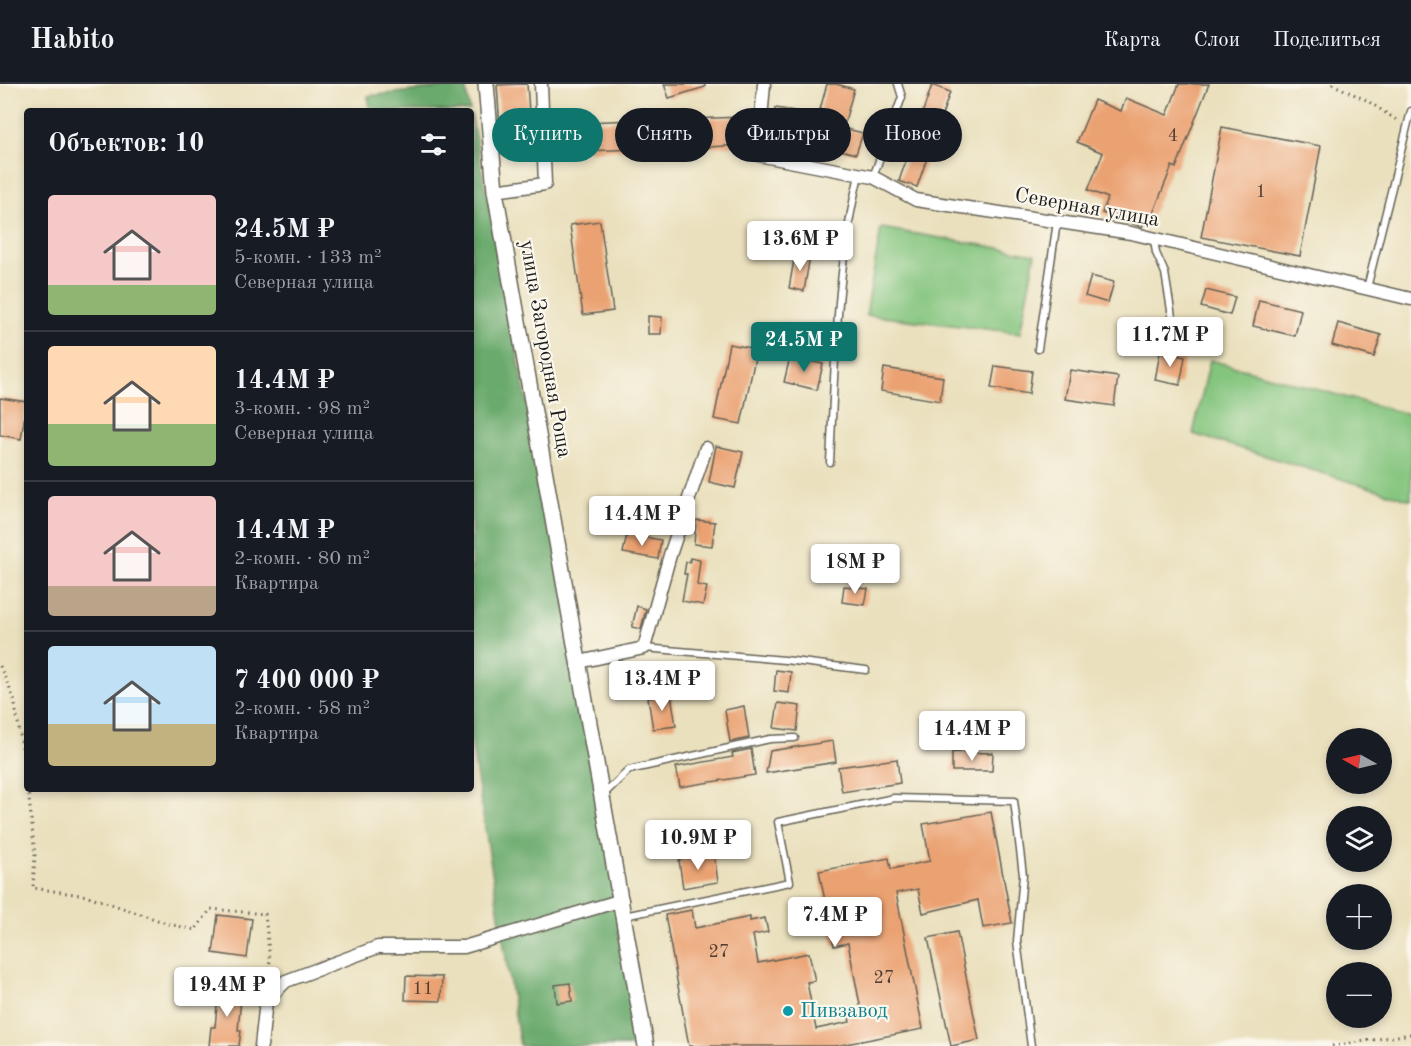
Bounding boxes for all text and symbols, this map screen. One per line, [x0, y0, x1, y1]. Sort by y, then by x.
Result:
text: Habito [30, 27, 115, 55]
text: Карта [1104, 30, 1161, 51]
text: Слои [1194, 30, 1240, 51]
text: Поделиться [1273, 30, 1381, 51]
chip: Купить [492, 108, 603, 162]
chip: Снять [615, 108, 713, 162]
chip: Фильтры [725, 108, 851, 162]
chip: Новое [863, 108, 962, 162]
house number: 4 [1168, 127, 1178, 145]
icon: filters [417, 128, 450, 161]
text: Объектов: 10 [48, 131, 204, 157]
house number: 1 [1256, 183, 1266, 201]
street label: Северная улица [1013, 185, 1161, 231]
text: 24.5M ₽ [234, 217, 335, 243]
icon: home [96, 219, 168, 291]
pin: 13.6M ₽ [745, 221, 855, 272]
text: 13.6M ₽ [761, 230, 839, 250]
street label: улица Загородная Роща [515, 238, 575, 460]
text: 5-комн. · 133 m² [234, 248, 382, 268]
text: Северная улица [234, 273, 374, 293]
pin: 11.7M ₽ [1115, 317, 1225, 368]
pin: 24.5M ₽ [749, 322, 859, 373]
text: 11.7M ₽ [1131, 326, 1209, 346]
text: 24.5M ₽ [765, 331, 843, 351]
text: 14.4M ₽ [234, 368, 335, 394]
icon: home [96, 370, 168, 442]
text: 3-комн. · 98 m² [234, 399, 370, 419]
text: Северная улица [234, 424, 374, 444]
pin: 14.4M ₽ [587, 496, 697, 547]
text: 14.4M ₽ [603, 505, 681, 525]
text: 14.4M ₽ [234, 518, 335, 544]
icon: home [96, 520, 168, 592]
pin: 18M ₽ [813, 544, 897, 595]
text: 2-комн. · 80 m² [234, 549, 370, 569]
text: 18M ₽ [825, 553, 885, 573]
text: Квартира [234, 574, 319, 594]
pin: 13.4M ₽ [607, 661, 717, 712]
text: 7 400 000 ₽ [234, 668, 380, 694]
icon: home [96, 670, 168, 742]
text: 13.4M ₽ [623, 670, 701, 690]
text: 2-комн. · 58 m² [234, 699, 370, 719]
pin: 14.4M ₽ [917, 711, 1027, 762]
text: 14.4M ₽ [933, 720, 1011, 740]
text: Квартира [234, 724, 319, 744]
north arrow [1326, 728, 1392, 794]
map controls [1326, 728, 1392, 1028]
button: layers [1326, 806, 1392, 872]
pin: 10.9M ₽ [643, 820, 753, 871]
text: 10.9M ₽ [659, 829, 737, 849]
button: + [1326, 884, 1392, 950]
pin: 7.4M ₽ [786, 897, 884, 948]
text: 7.4M ₽ [802, 906, 868, 926]
house number: 27 [709, 943, 729, 961]
button: − [1326, 962, 1392, 1028]
pin: 19.4M ₽ [172, 967, 282, 1018]
house number: 27 [874, 969, 894, 987]
text: 19.4M ₽ [188, 976, 266, 996]
house number: 11 [413, 980, 433, 998]
place label: Пивзавод [800, 1001, 888, 1022]
marker: Пивзавод [781, 1004, 795, 1018]

